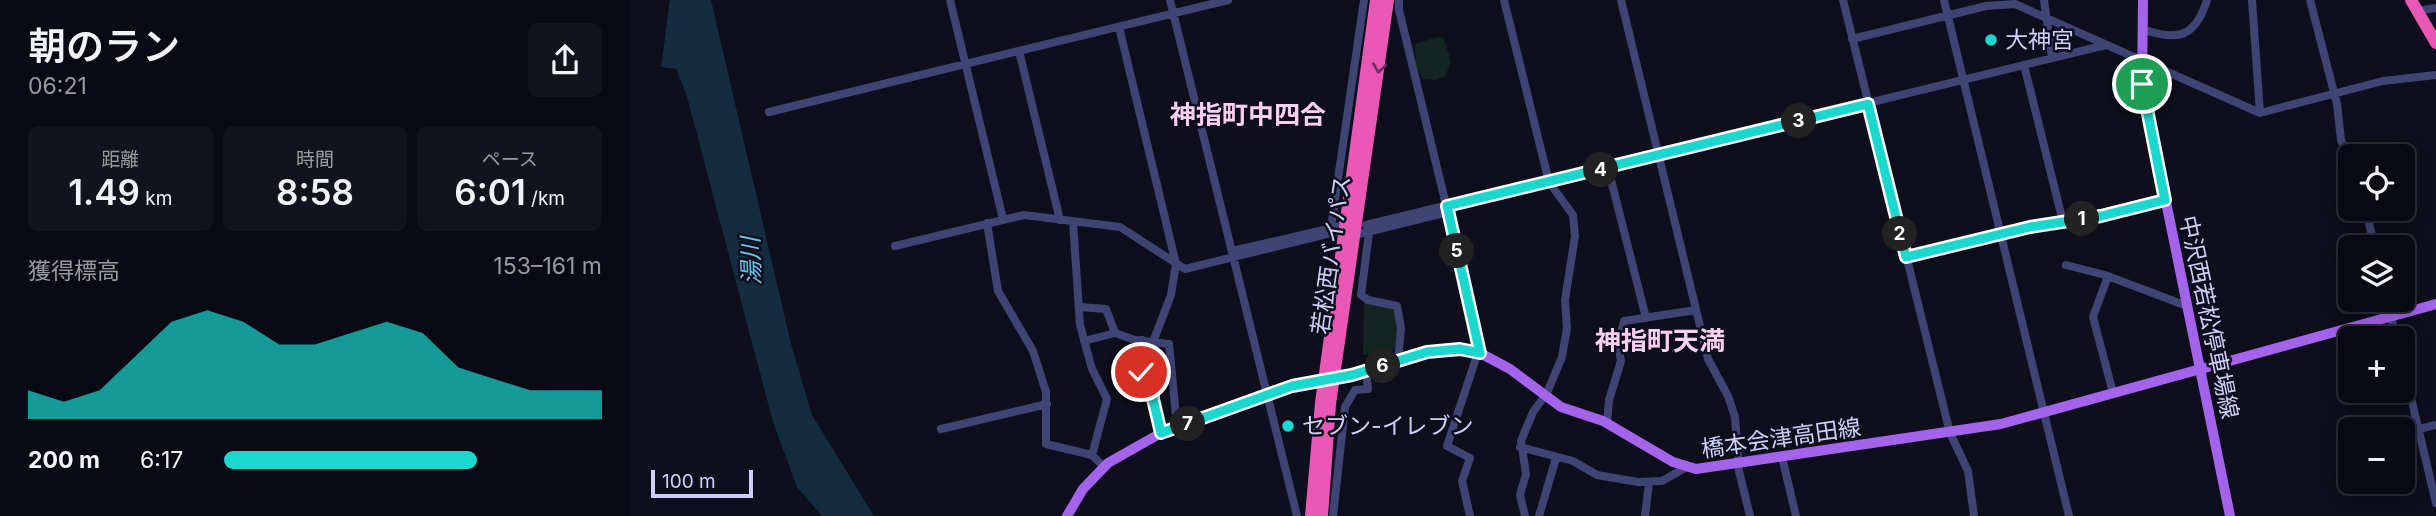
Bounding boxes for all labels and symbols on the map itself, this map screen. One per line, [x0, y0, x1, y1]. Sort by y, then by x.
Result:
place label: 大神宮 [2005, 26, 2074, 54]
marker: 大神宮 [1983, 32, 1999, 48]
pin [2112, 54, 2172, 114]
one-way arrow [1372, 62, 1387, 74]
district label: 神指町中四合 [1170, 99, 1326, 130]
pin: 3 [1782, 104, 1816, 138]
pin: 4 [1584, 152, 1618, 188]
street label: 若松西バイパス [1306, 174, 1356, 336]
pin: 1 [2064, 202, 2100, 236]
street label: 中沢西若松停車場線 [2174, 213, 2244, 421]
pin: 2 [1882, 216, 1918, 252]
pin: 5 [1440, 233, 1474, 268]
water label: 湯川 [736, 234, 766, 285]
district label: 神指町天満 [1595, 325, 1725, 356]
pin [1111, 342, 1171, 402]
pin: 6 [1366, 348, 1400, 384]
pin: 7 [1170, 406, 1206, 442]
place label: セブン-イレブン [1302, 412, 1474, 440]
street label: 橋本会津高田線 [1699, 413, 1863, 463]
marker: セブン-イレブン [1280, 418, 1296, 434]
scale bar [651, 467, 752, 499]

